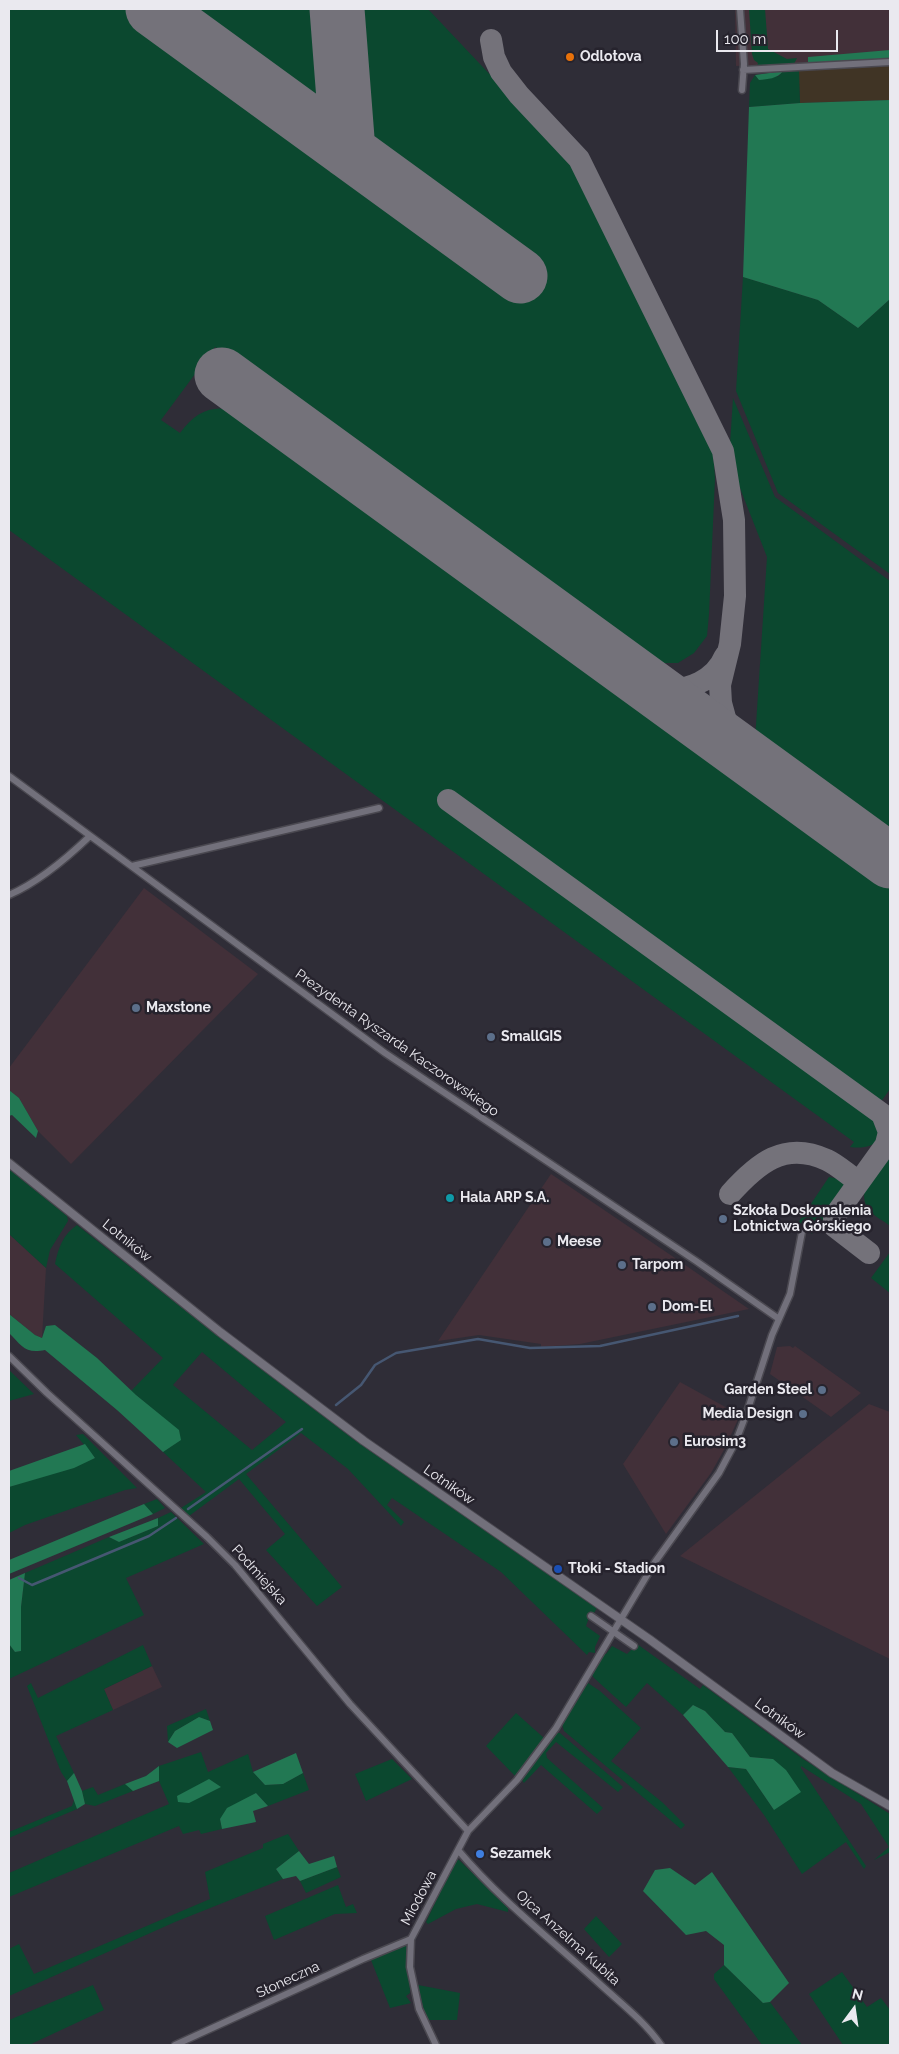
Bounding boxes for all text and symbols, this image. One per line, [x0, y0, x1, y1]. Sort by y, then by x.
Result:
scale bar [719, 20, 842, 52]
text: 100 m [724, 30, 766, 48]
place label: Odlotova [580, 49, 641, 65]
marker: Odlotova [564, 51, 576, 63]
street label: Prezydenta Ryszarda Kaczorowskiego [292, 966, 502, 1120]
place label: Maxstone [146, 1000, 211, 1016]
marker: Maxstone [130, 1002, 142, 1014]
place label: SmallGIS [501, 1029, 562, 1045]
marker: SmallGIS [485, 1031, 497, 1043]
place label: Hala ARP S.A. [460, 1190, 549, 1206]
marker: Hala ARP S.A. [444, 1192, 456, 1204]
place label: Szkoła Doskonalenia Lotnictwa Górskiego [733, 1203, 871, 1236]
marker: Szkoła Doskonalenia Lotnictwa Górskiego [717, 1213, 729, 1225]
street label: Lotników [99, 1216, 155, 1266]
place label: Meese [557, 1234, 601, 1250]
marker: Meese [541, 1236, 553, 1248]
place label: Tarpom [632, 1257, 683, 1273]
marker: Tarpom [616, 1259, 628, 1271]
place label: Dom-El [662, 1299, 712, 1315]
marker: Dom-El [646, 1301, 658, 1313]
place label: Garden Steel [724, 1382, 812, 1398]
marker: Garden Steel [816, 1384, 828, 1396]
place label: Media Design [702, 1406, 793, 1422]
marker: Media Design [797, 1408, 809, 1420]
place label: Eurosim3 [684, 1434, 746, 1450]
marker: Eurosim3 [668, 1436, 680, 1448]
street label: Lotników [420, 1461, 478, 1509]
street label: Podmiejska [228, 1542, 290, 1608]
place label: Tłoki - Stadion [568, 1561, 665, 1577]
marker: Tłoki - Stadion [552, 1563, 564, 1575]
street label: Lotników [751, 1695, 809, 1743]
place label: Sezamek [490, 1846, 551, 1862]
marker: Sezamek [474, 1848, 486, 1860]
street label: Miodowa [398, 1868, 440, 1928]
street label: Ojca Anzelma Kubita [513, 1887, 623, 1989]
street label: Słoneczna [254, 1958, 322, 2002]
north arrow [829, 1984, 879, 2034]
text: N [851, 1985, 865, 2004]

